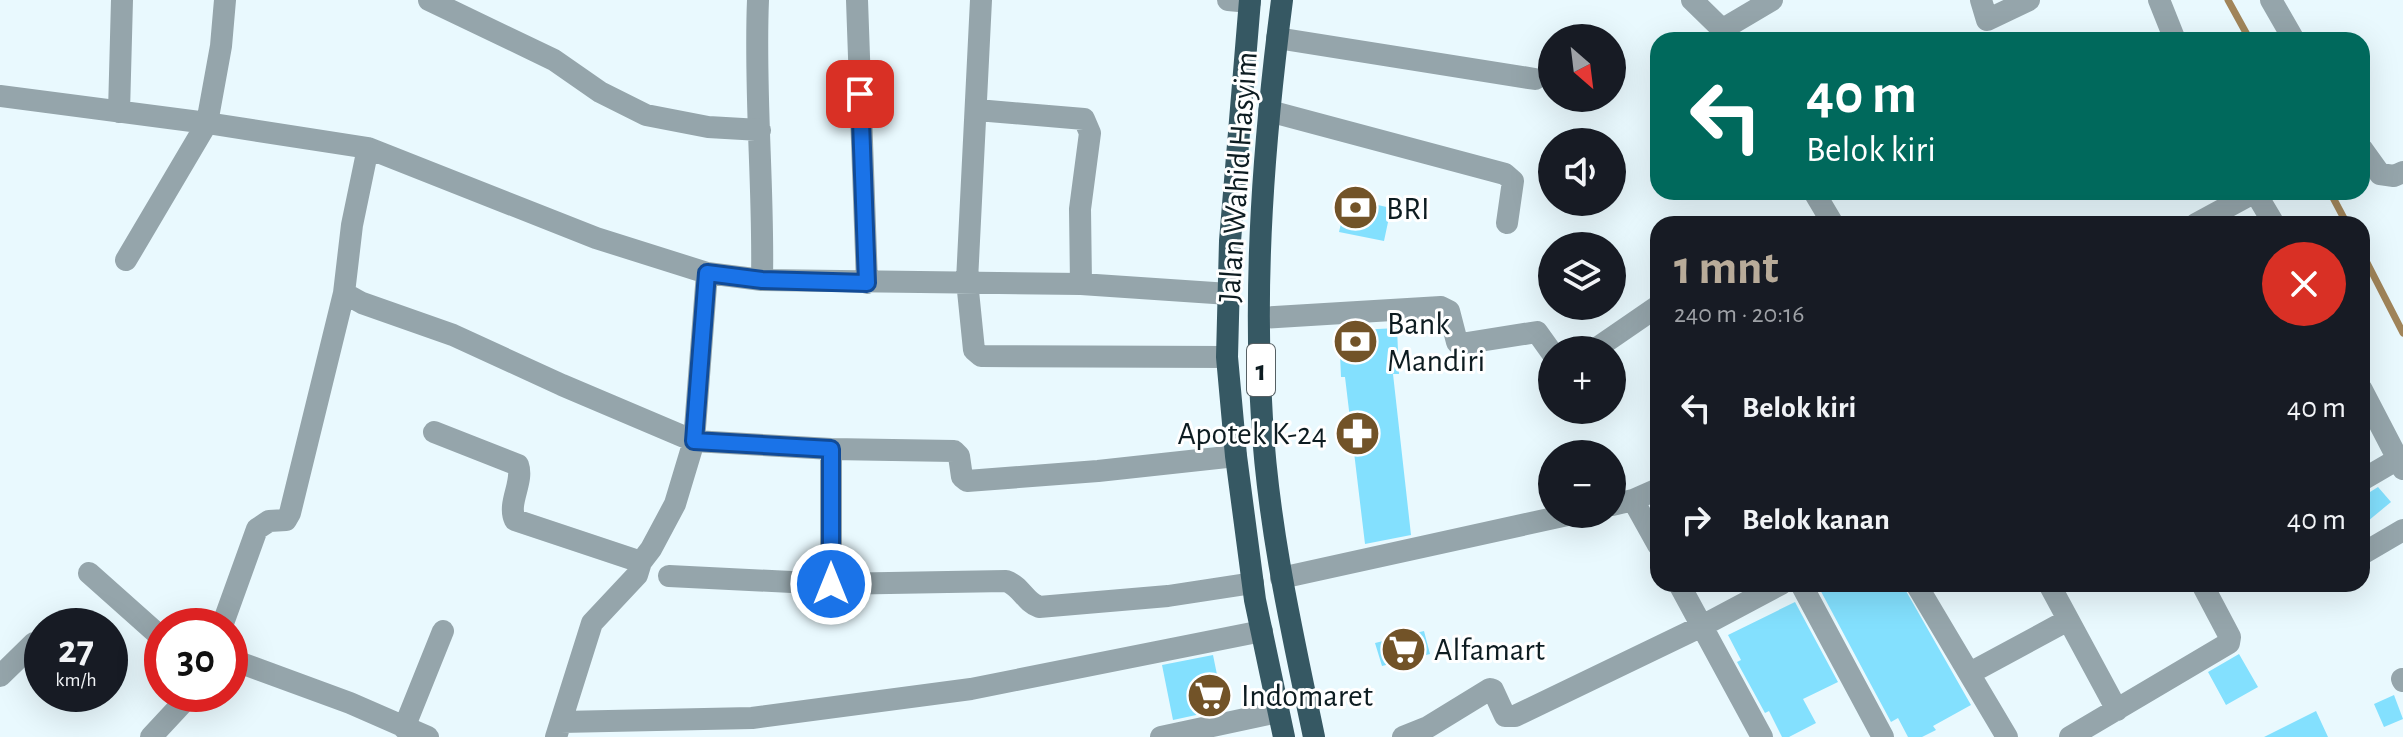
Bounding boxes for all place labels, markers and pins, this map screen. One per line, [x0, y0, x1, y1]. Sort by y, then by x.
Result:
pin [826, 60, 894, 128]
bank icon: BRI [1331, 184, 1379, 232]
place label: BRI [1386, 193, 1430, 225]
place label: Bank Mandiri [1387, 308, 1485, 377]
bank icon: Bank Mandiri [1332, 317, 1380, 365]
pharmacy icon: Apotek K-24 [1334, 409, 1382, 457]
place label: Apotek K-24 [1177, 418, 1327, 450]
supermarket icon: Alfamart [1379, 625, 1427, 673]
place label: Alfamart [1434, 634, 1545, 666]
supermarket icon: Indomaret [1186, 671, 1234, 719]
place label: Indomaret [1241, 680, 1373, 712]

